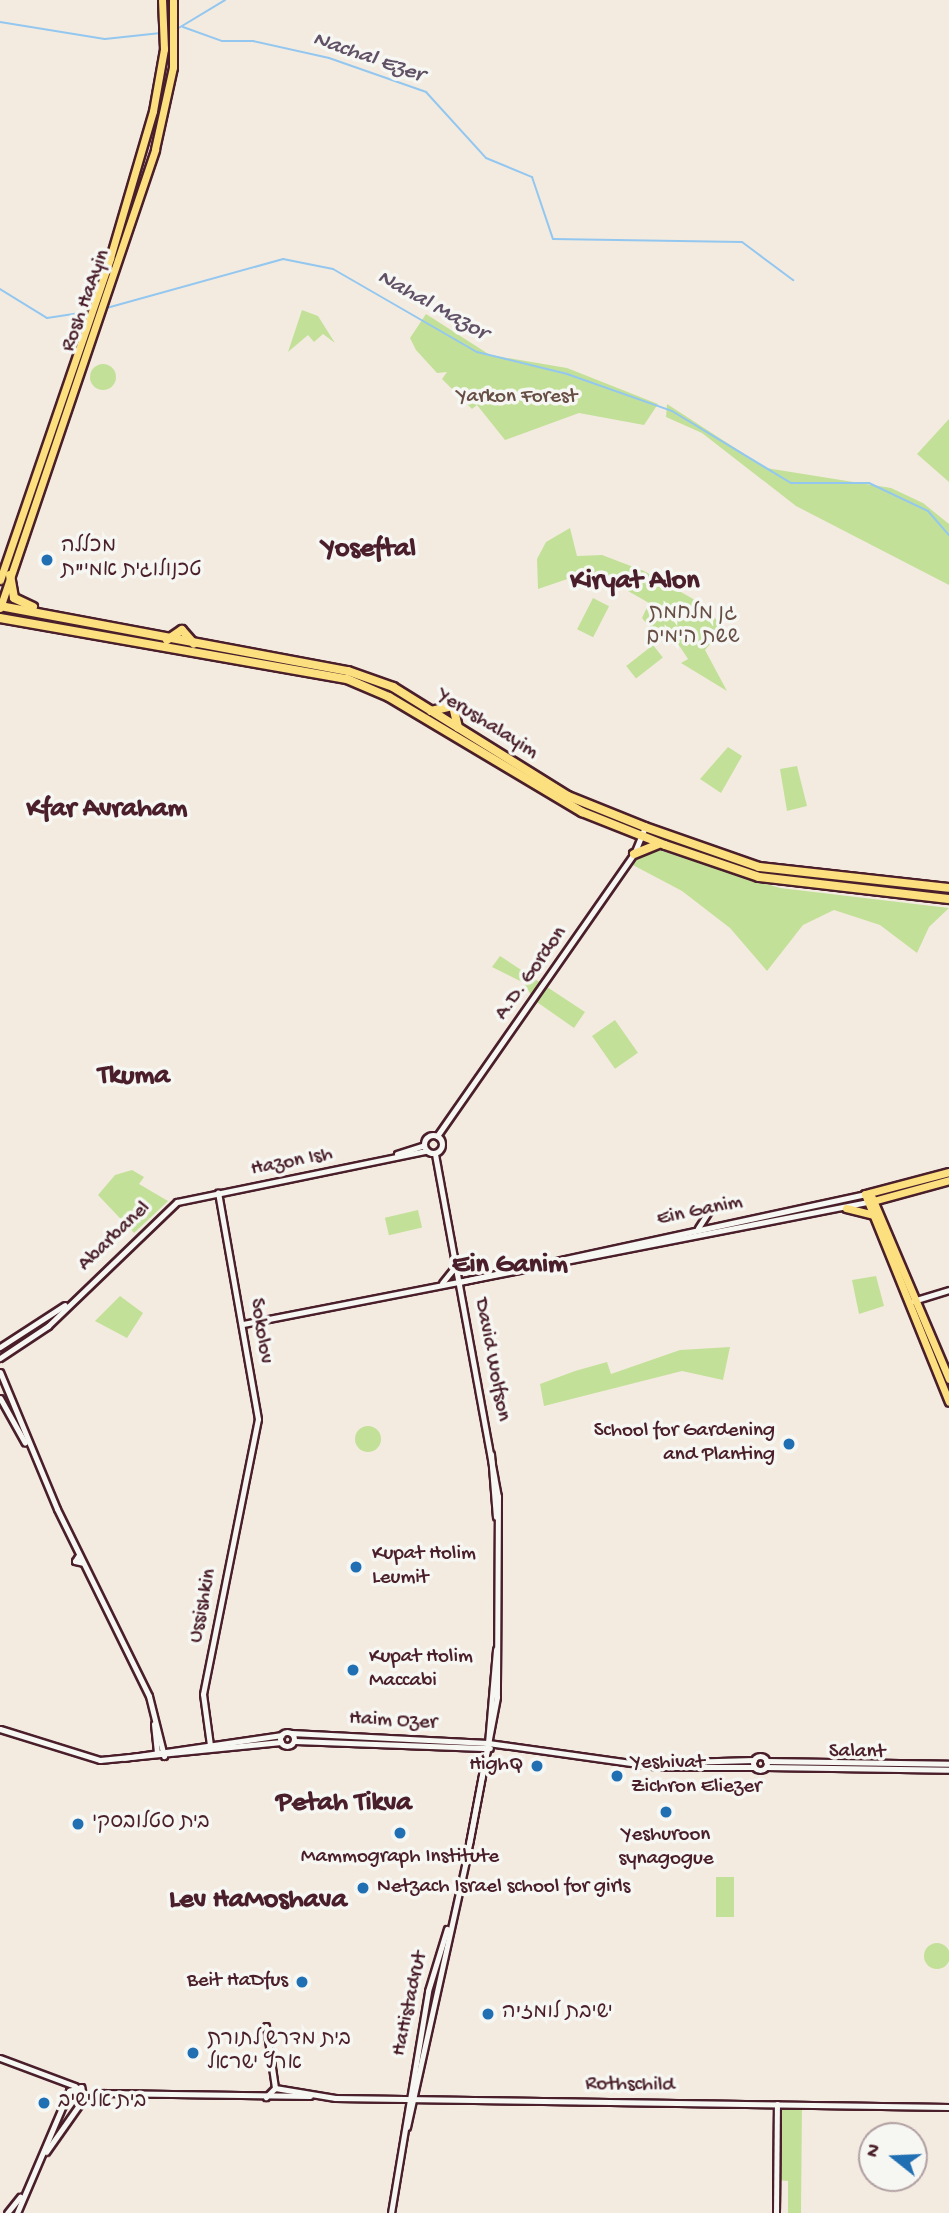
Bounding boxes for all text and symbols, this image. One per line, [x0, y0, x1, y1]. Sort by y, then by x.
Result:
water label: Nachal Ezer [309, 26, 427, 90]
street label: Rosh HaAyin [57, 247, 117, 355]
water label: Nahal Mazor [372, 264, 492, 348]
park label: Yarkon Forest [457, 385, 577, 411]
district label: Yoseftal [322, 533, 416, 567]
place label: מכללה טכנולוגית אמי"ת [61, 535, 202, 585]
marker: מכללה טכנולוגית אמי"ת [39, 552, 55, 568]
district label: Kiryat Alon [570, 565, 700, 599]
park label: גן מלחמת ששת הימים [646, 602, 740, 652]
street label: Yerushalayim [432, 684, 542, 766]
district label: Kfar Avraham [27, 793, 187, 827]
street label: A.D. Gordon [490, 922, 574, 1026]
district label: Tkuma [98, 1060, 170, 1094]
street label: Hazon Ish [249, 1143, 335, 1183]
street label: Ein Ganim [655, 1191, 745, 1233]
street label: Abarbanel [74, 1196, 156, 1278]
district label: Ein Ganim [452, 1249, 568, 1283]
street label: David Wolfson [467, 1296, 515, 1424]
street label: Sokolov [242, 1297, 278, 1365]
place label: School for Gardening and Planting [594, 1419, 775, 1469]
marker: School for Gardening and Planting [781, 1436, 797, 1452]
place label: Kupat Holim Leumit [372, 1542, 476, 1592]
marker: Kupat Holim Leumit [346, 1557, 366, 1577]
street label: Ussishkin [184, 1567, 224, 1645]
place label: Kupat Holim Maccabi [369, 1645, 473, 1695]
marker: Kupat Holim Maccabi [343, 1660, 363, 1680]
street label: Haim Ozer [348, 1707, 438, 1737]
street label: Salant [829, 1740, 885, 1766]
place label: Yeshivat Zichron Eliezer [631, 1751, 761, 1801]
place label: HighQ [469, 1753, 523, 1779]
marker: HighQ [529, 1758, 545, 1774]
marker: Yeshivat Zichron Eliezer [609, 1768, 625, 1784]
district label: Petah Tikva [276, 1787, 412, 1821]
marker: Yeshuroon synagogue [658, 1804, 674, 1820]
place label: בית סטלובסקי [92, 1811, 210, 1837]
marker: בית סטלובסקי [70, 1816, 86, 1832]
marker: Mammograph Institute [390, 1823, 410, 1843]
place label: Yeshuroon synagogue [618, 1823, 714, 1873]
place label: Mammograph Institute [301, 1845, 499, 1871]
place label: Netzach Israel school for girls [377, 1875, 630, 1901]
marker: Netzach Israel school for girls [355, 1880, 371, 1896]
district label: Lev HaMoshava [169, 1884, 347, 1918]
street label: HaHistadrut [388, 1949, 434, 2059]
place label: Beit HaDfus [187, 1969, 288, 1995]
marker: Beit HaDfus [294, 1974, 310, 1990]
place label: ישיבת לומז'ה [502, 2001, 613, 2027]
marker: ישיבת לומז'ה [480, 2006, 496, 2022]
place label: בית מדרש לתורת ארץ ישראל [207, 2028, 351, 2078]
marker: בית מדרש לתורת ארץ ישראל [185, 2045, 201, 2061]
street label: Rothschild [585, 2073, 675, 2099]
place label: בית אלישיב [58, 2090, 146, 2116]
marker: בית אלישיב [36, 2095, 52, 2111]
north arrow [858, 2122, 928, 2192]
text: N [862, 2142, 887, 2160]

